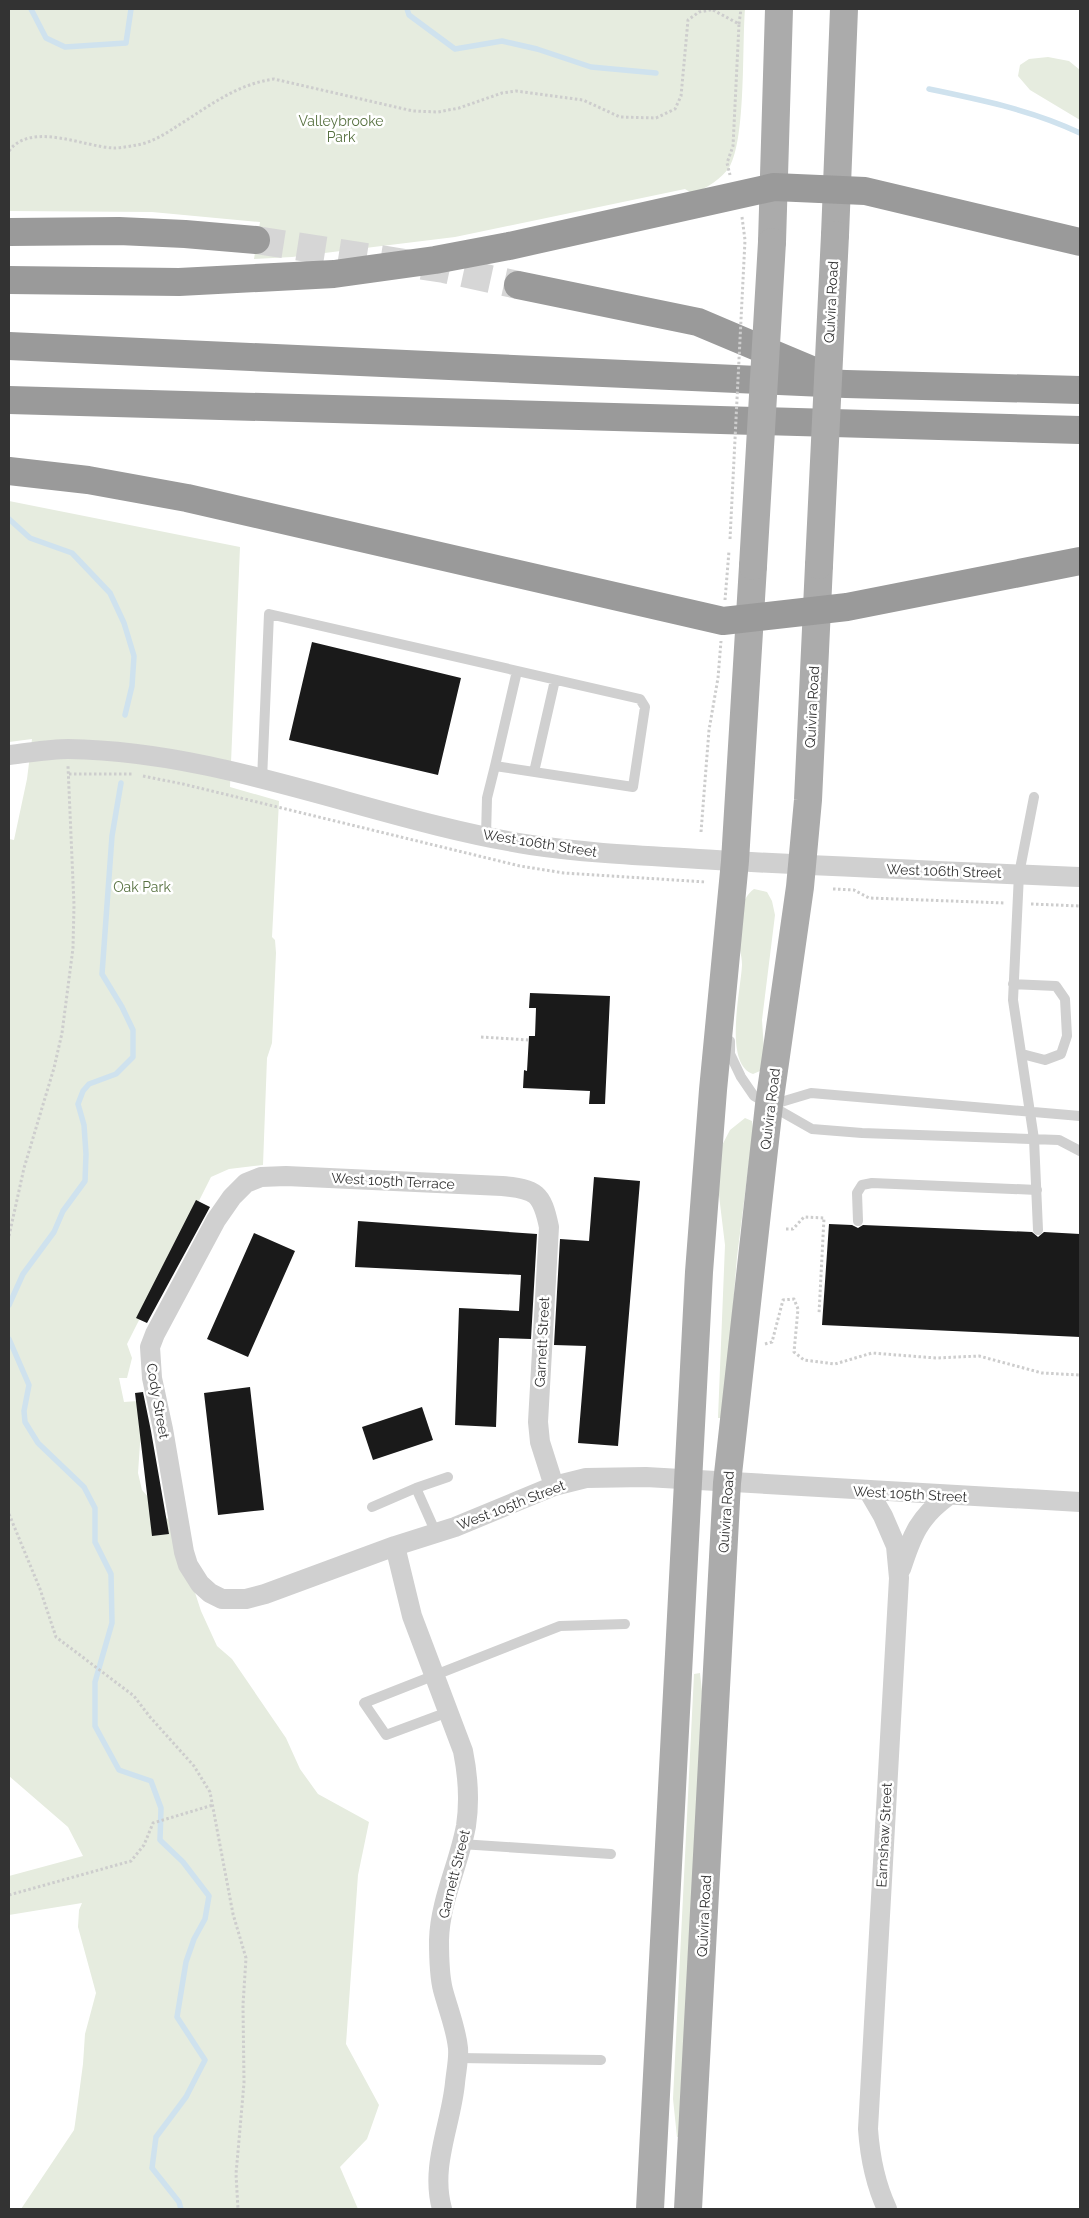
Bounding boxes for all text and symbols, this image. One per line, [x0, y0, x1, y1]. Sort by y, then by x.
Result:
park label: Valleybrooke Park [299, 113, 383, 145]
street label: Quivira Road [821, 261, 841, 343]
street label: Quivira Road [802, 666, 822, 748]
street label: West 106th Street [482, 826, 598, 860]
street label: West 106th Street [886, 861, 1002, 881]
park label: Oak Park [113, 879, 171, 895]
street label: Quivira Road [757, 1067, 783, 1151]
street label: West 105th Terrace [331, 1170, 455, 1192]
street label: Garnett Street [532, 1296, 552, 1388]
street label: Cody Street [144, 1362, 173, 1440]
street label: Quivira Road [715, 1471, 737, 1553]
street label: West 105th Street [455, 1477, 568, 1533]
street label: West 105th Street [852, 1483, 968, 1505]
street label: Earnshaw Street [873, 1782, 895, 1888]
street label: Garnett Street [435, 1828, 473, 1920]
street label: Quivira Road [694, 1875, 714, 1957]

